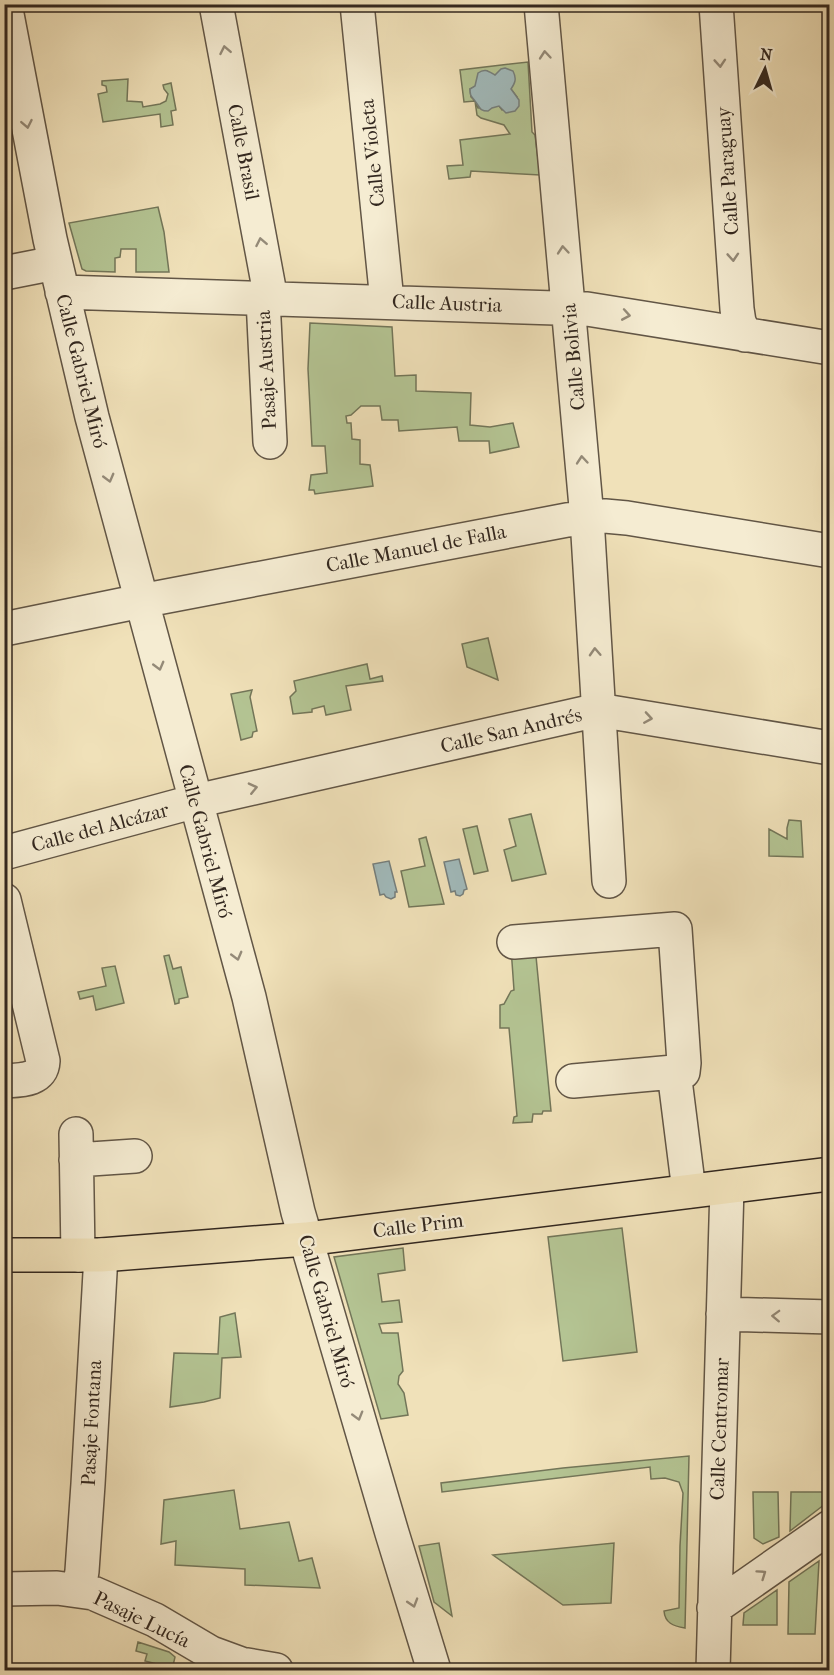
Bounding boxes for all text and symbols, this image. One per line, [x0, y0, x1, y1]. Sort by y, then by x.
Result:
north arrow [735, 39, 795, 99]
one-way arrow [219, 45, 232, 55]
text: N [759, 45, 774, 65]
one-way arrow [539, 51, 552, 60]
one-way arrow [713, 58, 726, 67]
street label: Calle Violeta [355, 97, 390, 208]
street label: Calle Brasil [223, 102, 264, 203]
street label: Calle Paraguay [711, 105, 743, 236]
one-way arrow [20, 119, 33, 129]
one-way arrow [255, 237, 268, 247]
one-way arrow [557, 245, 570, 254]
one-way arrow [727, 253, 740, 262]
street label: Calle Austria [392, 290, 503, 317]
street label: Calle Gabriel Miró [51, 292, 112, 451]
street label: Calle Bolivia [557, 302, 590, 411]
one-way arrow [621, 308, 631, 321]
street label: Pasaje Austria [252, 309, 281, 430]
one-way arrow [576, 455, 589, 464]
one-way arrow [101, 472, 114, 482]
street label: Calle Manuel de Falla [324, 520, 509, 577]
one-way arrow [588, 647, 601, 656]
one-way arrow [152, 660, 164, 671]
street label: Calle San Andrés [438, 703, 584, 758]
one-way arrow [644, 712, 653, 724]
street label: Calle Gabriel Miró [174, 762, 237, 921]
one-way arrow [248, 783, 258, 796]
street label: Calle del Alcázar [29, 798, 172, 857]
one-way arrow [230, 950, 243, 960]
street label: Calle Prim [372, 1208, 465, 1242]
street label: Calle Gabriel Miró [294, 1232, 359, 1390]
one-way arrow [772, 1309, 781, 1322]
street label: Calle Centromar [706, 1357, 733, 1501]
street label: Pasaje Fontana [77, 1359, 106, 1487]
one-way arrow [351, 1411, 363, 1421]
one-way arrow [755, 1571, 766, 1582]
street label: Pasaje Lucía [90, 1586, 194, 1653]
one-way arrow [406, 1597, 418, 1608]

